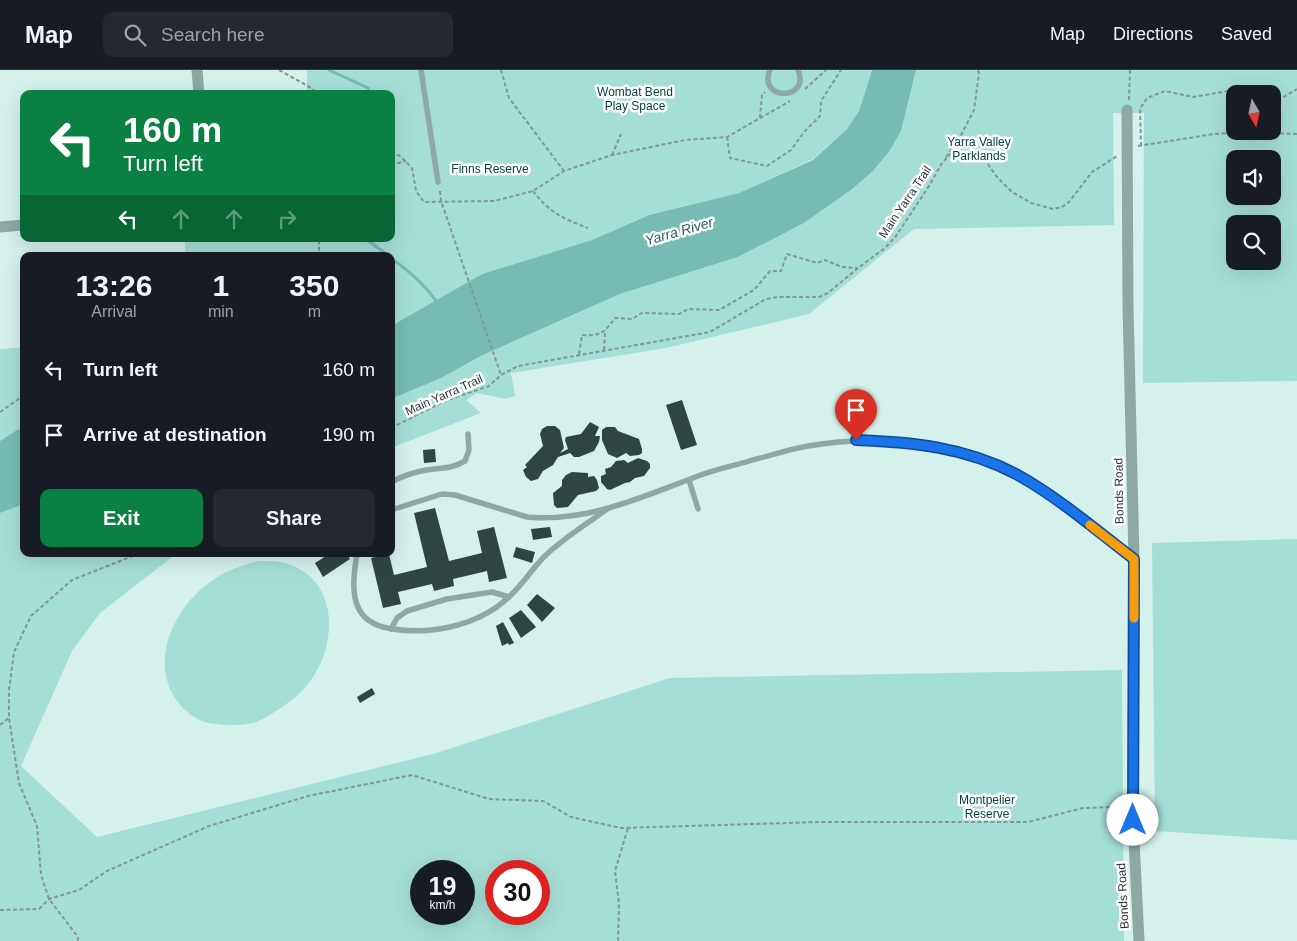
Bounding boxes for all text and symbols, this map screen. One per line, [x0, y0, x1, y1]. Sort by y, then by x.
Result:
search box [103, 12, 453, 57]
text: Map [25, 21, 73, 48]
icon: search [121, 21, 149, 49]
text: Search here [161, 24, 265, 45]
text: Map [1050, 24, 1085, 44]
text: Directions [1113, 24, 1193, 44]
text: Saved [1221, 24, 1272, 44]
park label: Wombat Bend Play Space [597, 85, 673, 113]
north arrow [1226, 85, 1281, 140]
map controls [1226, 85, 1281, 270]
icon: left [40, 110, 105, 175]
text: 160 m [123, 110, 222, 149]
park label: Yarra Valley Parklands [947, 135, 1011, 163]
button: sound [1226, 150, 1281, 205]
text: Turn left [123, 151, 203, 176]
park label: Finns Reserve [451, 162, 529, 176]
street label: Main Yarra Trail [876, 163, 934, 241]
icon: left [114, 205, 142, 233]
icon: ahead [167, 205, 195, 233]
icon: ahead [220, 205, 248, 233]
icon: right [273, 205, 301, 233]
water label: Yarra River [643, 213, 716, 248]
button: search [1226, 215, 1281, 270]
text: 13:26 [76, 269, 152, 302]
text: 1 [212, 269, 229, 302]
text: 350 [289, 269, 339, 302]
text: Arrival [91, 303, 137, 320]
text: min [208, 303, 234, 320]
text: m [308, 303, 321, 320]
icon: left [40, 356, 68, 384]
text: Turn left [83, 359, 158, 380]
text: 160 m [322, 359, 375, 380]
street label: Main Yarra Trail [403, 372, 485, 418]
pin [835, 389, 877, 440]
icon: arrive [842, 396, 870, 424]
icon: arrive [40, 421, 68, 449]
text: Arrive at destination [83, 424, 267, 445]
text: 190 m [322, 424, 375, 445]
street label: Bonds Road [1111, 458, 1127, 524]
button: Exit [40, 489, 203, 547]
button: Share [213, 489, 375, 547]
park label: Montpelier Reserve [959, 793, 1015, 821]
position arrow [1106, 793, 1158, 845]
speed limit sign: 30 [485, 860, 550, 925]
street label: Bonds Road [1114, 863, 1132, 929]
text: 19 [429, 872, 456, 900]
text: km/h [429, 898, 456, 912]

